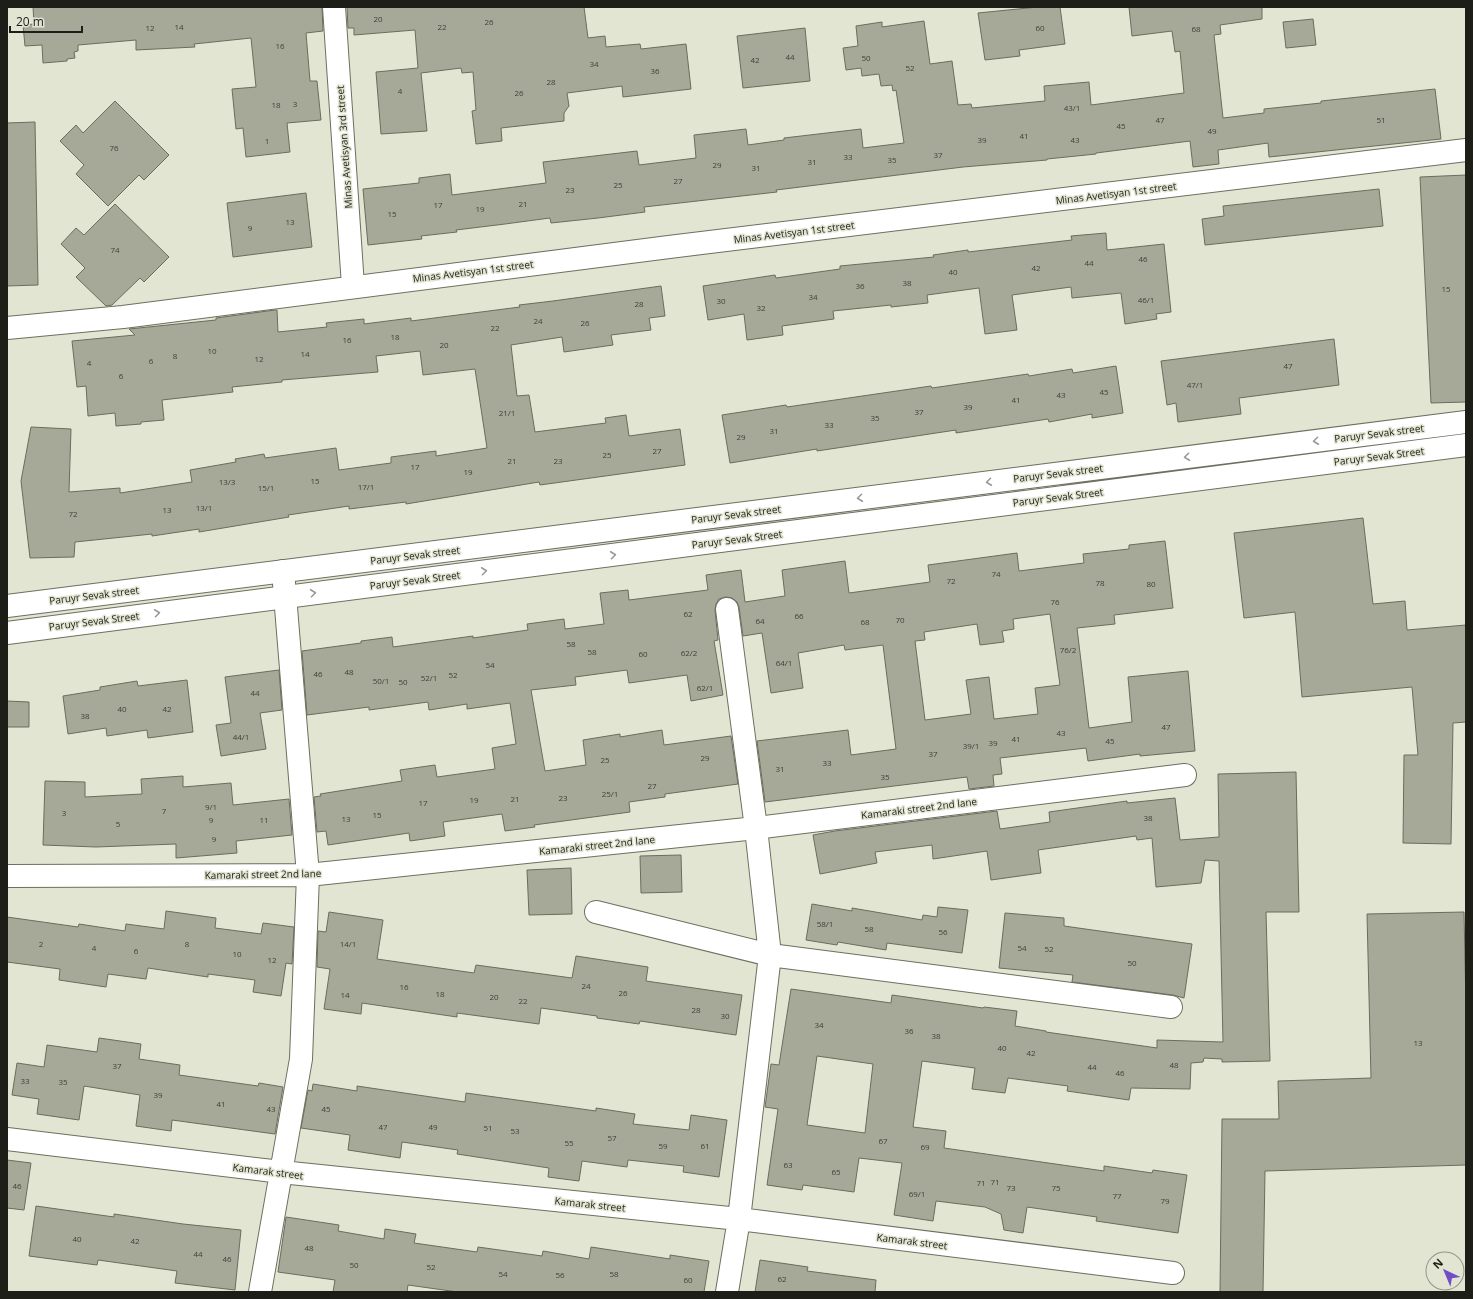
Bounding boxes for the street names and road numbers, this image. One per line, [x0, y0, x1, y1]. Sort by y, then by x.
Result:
street label: Minas Avetisyan 3rd street [333, 85, 355, 209]
street label: Minas Avetisyan 1st street [1055, 179, 1178, 207]
street label: Minas Avetisyan 1st street [733, 218, 856, 246]
street label: Minas Avetisyan 1st street [412, 257, 535, 285]
street label: Paruyr Sevak street [1333, 421, 1425, 445]
street label: Paruyr Sevak Street [1333, 443, 1425, 468]
street label: Paruyr Sevak street [1012, 461, 1104, 485]
street label: Paruyr Sevak Street [1012, 484, 1104, 509]
street label: Paruyr Sevak street [690, 502, 782, 526]
street label: Paruyr Sevak Street [691, 526, 783, 551]
street label: Paruyr Sevak street [369, 543, 461, 567]
street label: Paruyr Sevak Street [369, 567, 461, 592]
street label: Paruyr Sevak street [48, 583, 140, 607]
street label: Paruyr Sevak Street [48, 608, 140, 633]
street label: Kamaraki street 2nd lane [860, 794, 978, 822]
street label: Kamaraki street 2nd lane [538, 832, 656, 858]
street label: Kamaraki street 2nd lane [205, 866, 322, 882]
street label: Kamarak street [232, 1160, 305, 1182]
street label: Kamarak street [554, 1193, 627, 1215]
street label: Kamarak street [876, 1230, 949, 1252]

